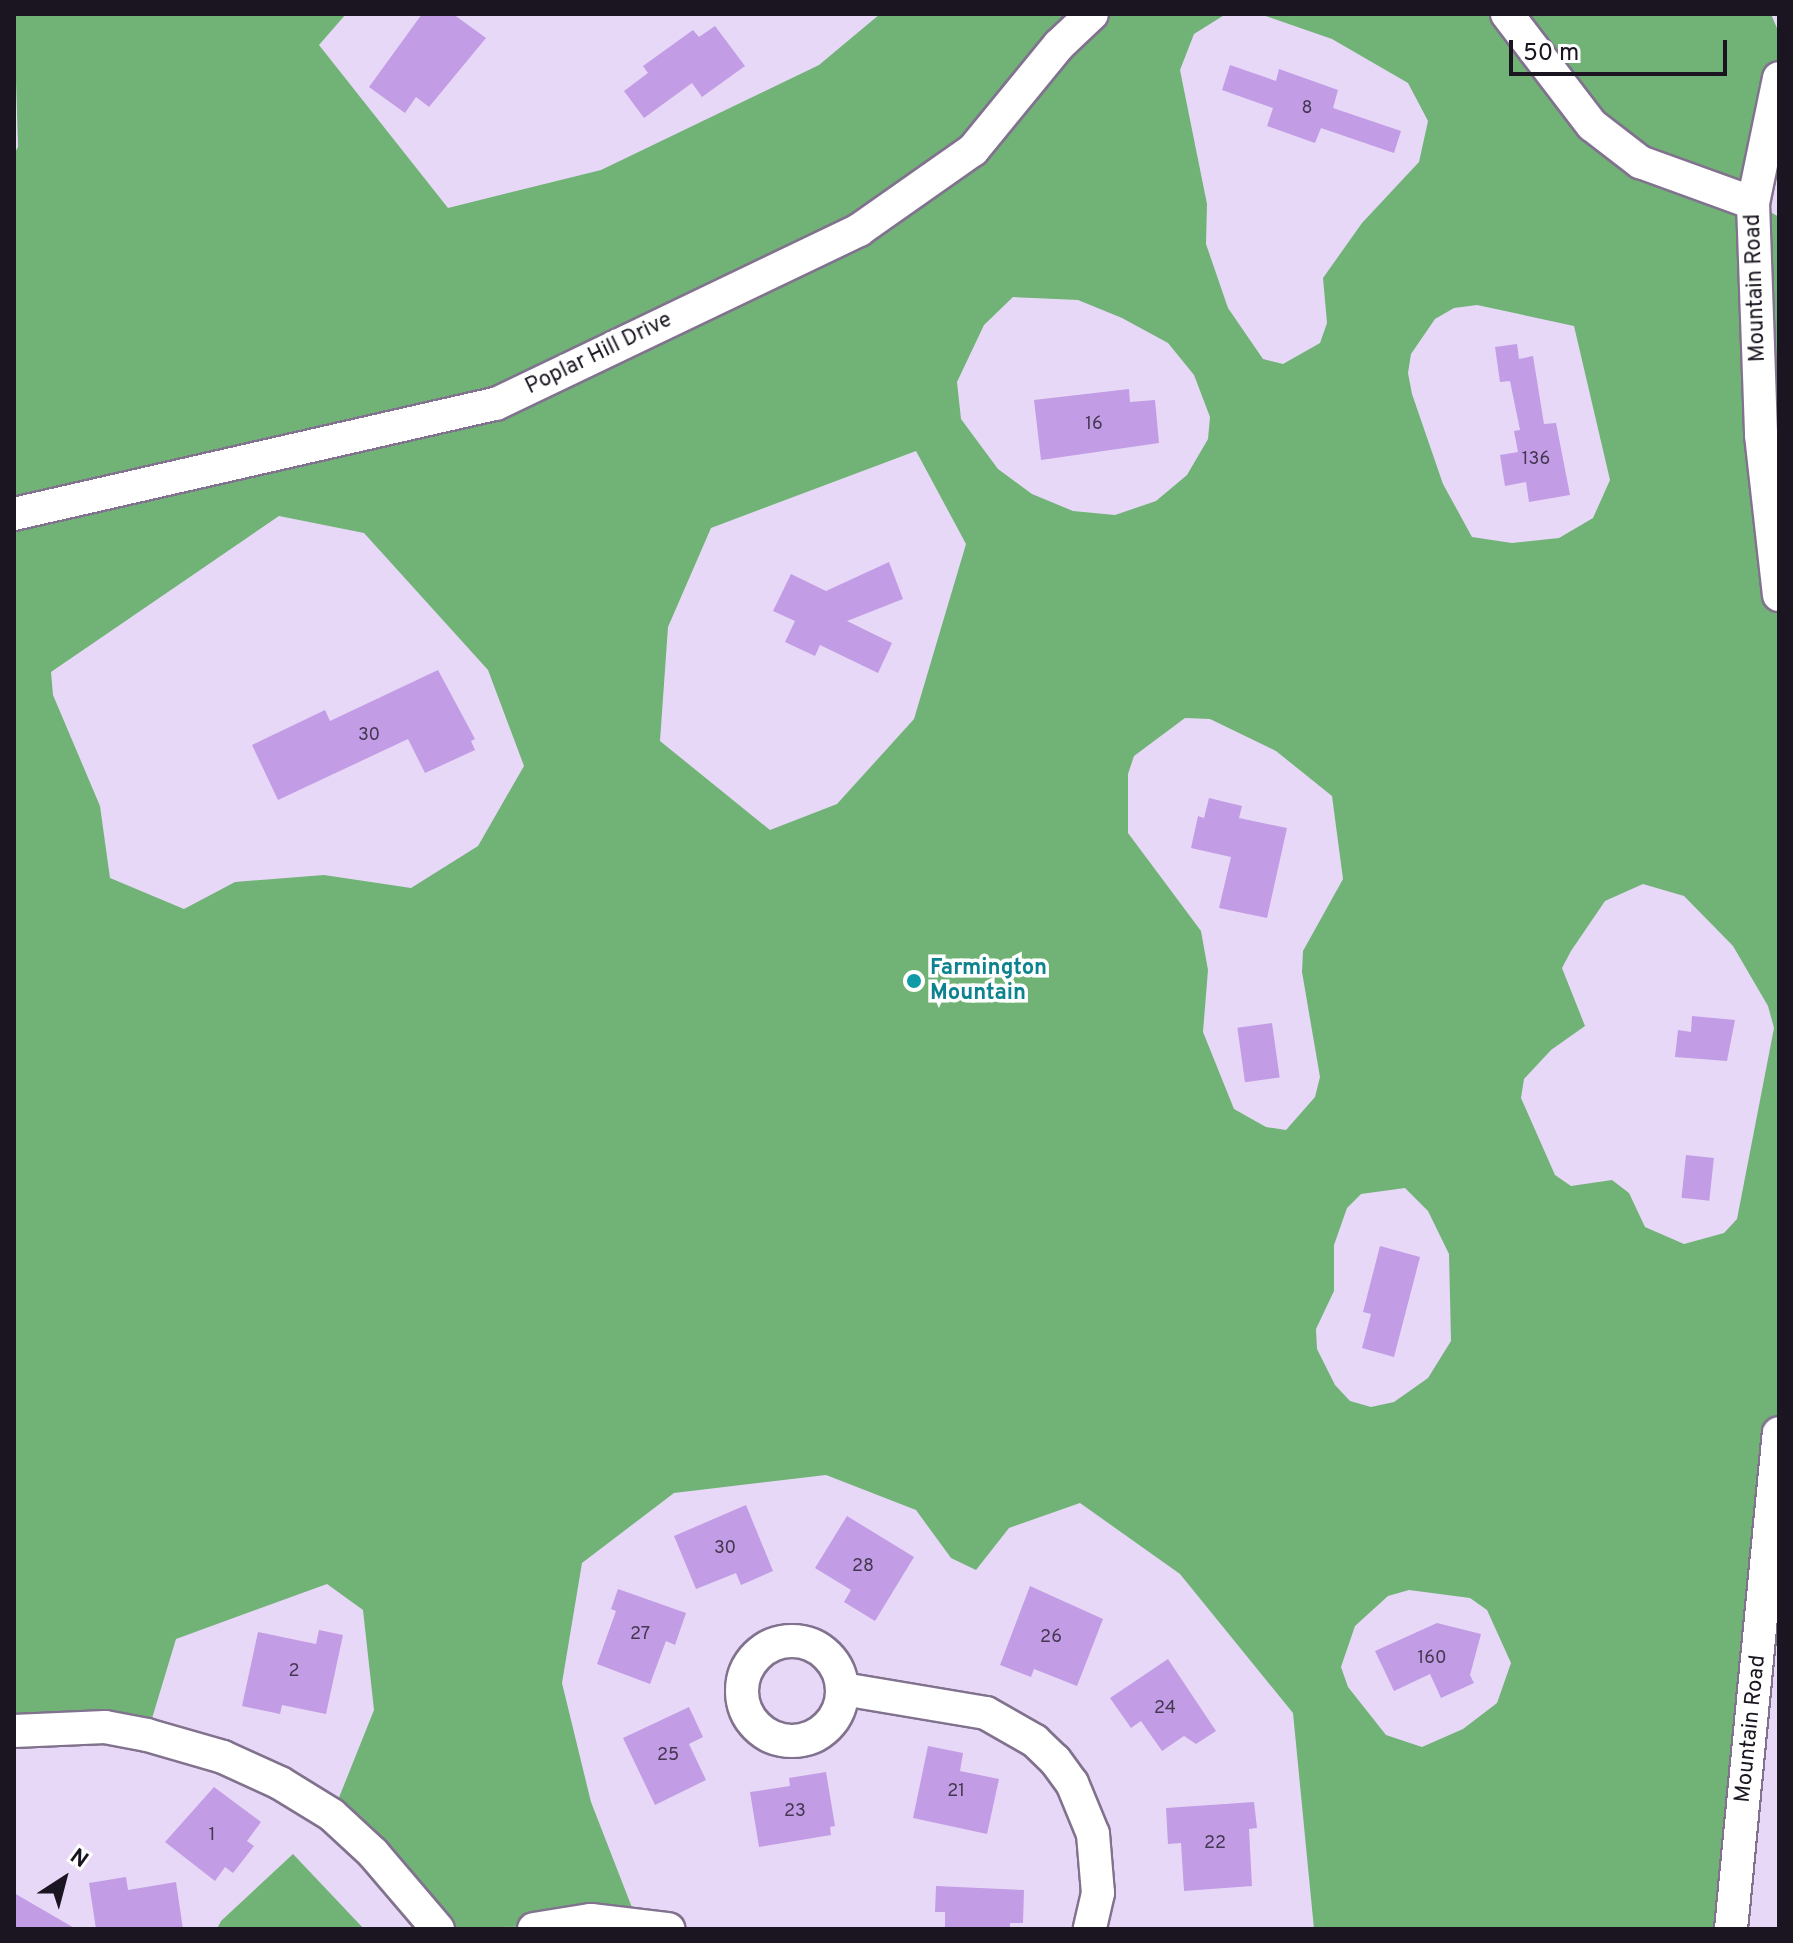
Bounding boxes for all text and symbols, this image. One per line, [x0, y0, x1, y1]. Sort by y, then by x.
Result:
scale bar [1513, 24, 1731, 74]
text: 50 m [1523, 39, 1579, 69]
house number: 8 [1302, 98, 1312, 120]
street label: Mountain Road [1740, 213, 1772, 363]
street label: Poplar Hill Drive [521, 307, 677, 401]
house number: 16 [1085, 414, 1103, 436]
house number: 136 [1522, 449, 1550, 471]
house number: 30 [358, 725, 380, 747]
place label: Farmington Mountain [930, 955, 1047, 1006]
marker: Farmington Mountain [905, 972, 923, 990]
house number: 30 [714, 1538, 736, 1560]
house number: 28 [852, 1556, 874, 1578]
house number: 27 [630, 1624, 650, 1646]
house number: 26 [1040, 1627, 1062, 1649]
house number: 160 [1417, 1648, 1447, 1670]
street label: Mountain Road [1730, 1654, 1772, 1804]
house number: 2 [288, 1661, 300, 1683]
house number: 24 [1154, 1698, 1176, 1720]
house number: 25 [657, 1745, 679, 1767]
house number: 21 [947, 1781, 965, 1803]
house number: 23 [784, 1801, 806, 1823]
house number: 1 [209, 1825, 215, 1847]
house number: 22 [1204, 1833, 1226, 1855]
north arrow [24, 1839, 104, 1919]
text: N [64, 1844, 93, 1875]

